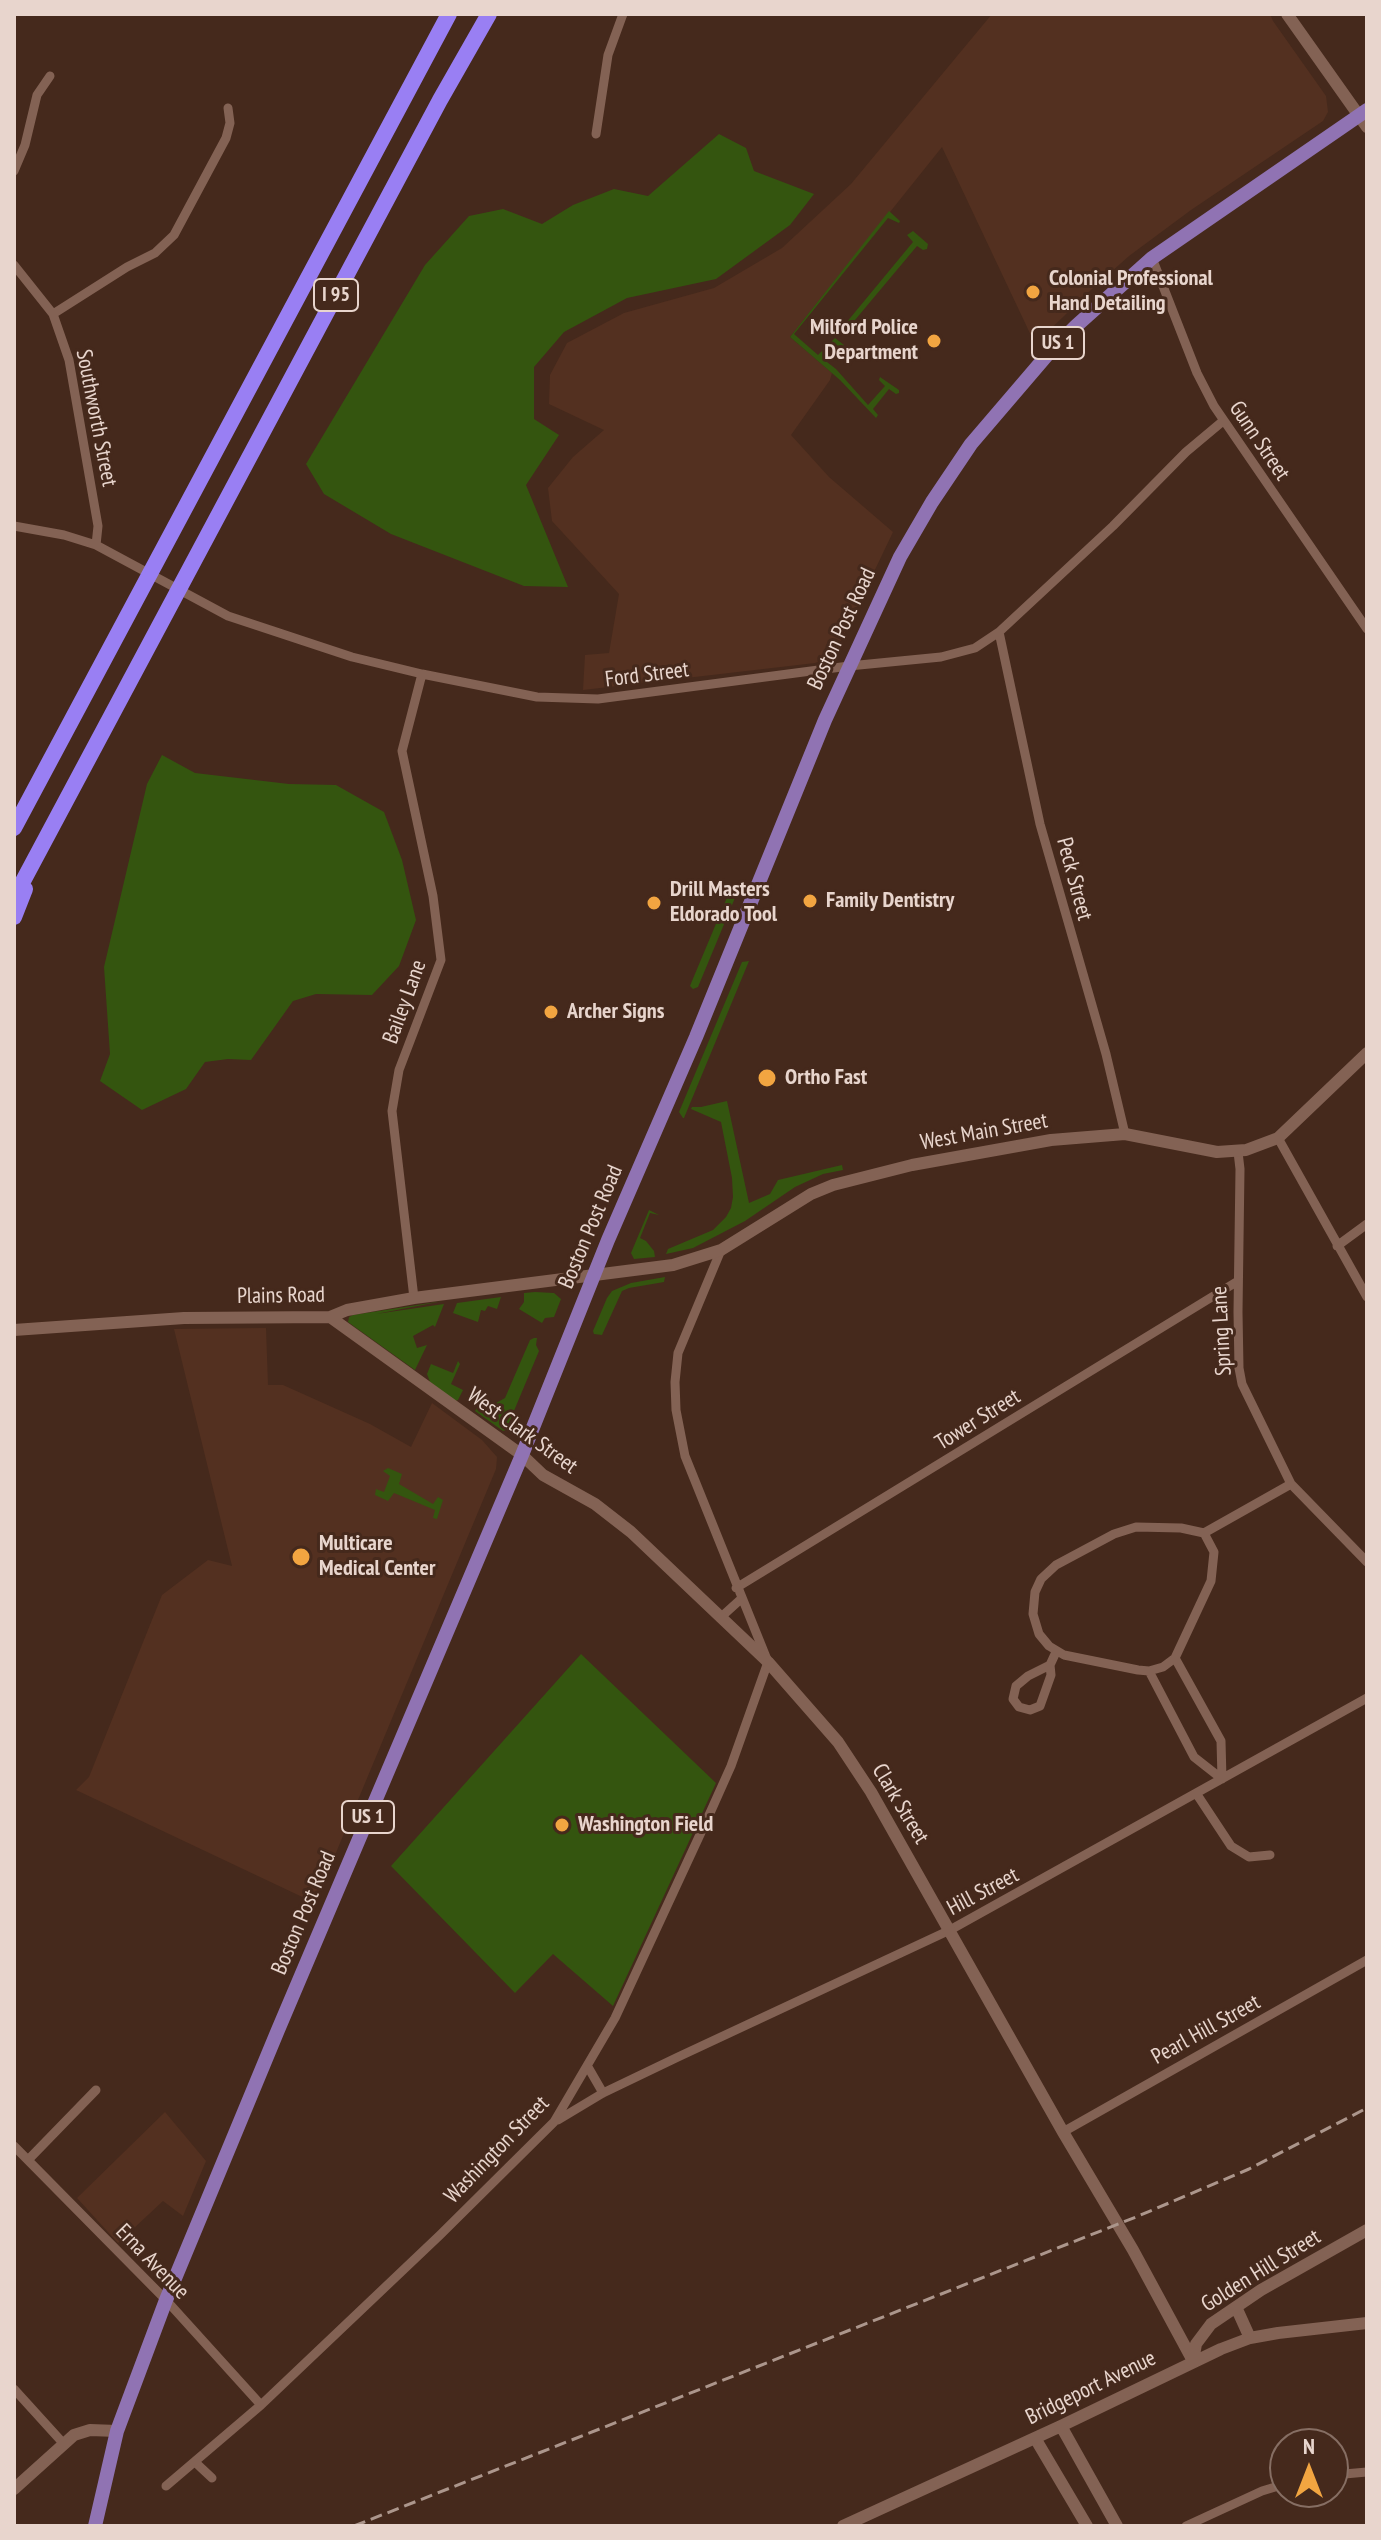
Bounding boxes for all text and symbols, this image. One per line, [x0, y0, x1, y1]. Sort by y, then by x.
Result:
place label: Colonial Professional Hand Detailing [1049, 266, 1213, 318]
road number: I 95 [314, 279, 358, 311]
marker: Colonial Professional Hand Detailing [1024, 283, 1042, 301]
place label: Milford Police Department [810, 315, 918, 366]
road number: US 1 [1032, 327, 1084, 359]
marker: Milford Police Department [925, 332, 943, 350]
street label: Southworth Street [70, 347, 122, 489]
street label: Gunn Street [1223, 396, 1295, 486]
street label: Boston Post Road [802, 564, 882, 694]
street label: Ford Street [604, 657, 690, 693]
street label: Peck Street [1050, 835, 1098, 923]
place label: Drill Masters Eldorado Tool [670, 877, 777, 928]
place label: Family Dentistry [826, 888, 954, 914]
marker: Family Dentistry [801, 892, 819, 910]
marker: Drill Masters Eldorado Tool [645, 894, 663, 912]
street label: Bailey Lane [378, 957, 432, 1047]
place label: Archer Signs [567, 999, 664, 1025]
marker: Archer Signs [542, 1003, 560, 1021]
place label: Ortho Fast [785, 1065, 867, 1091]
marker: Ortho Fast [756, 1067, 778, 1089]
street label: West Main Street [918, 1108, 1050, 1156]
street label: Boston Post Road [553, 1161, 629, 1293]
street label: Plains Road [237, 1282, 325, 1310]
street label: Spring Lane [1206, 1285, 1238, 1377]
street label: West Clark Street [462, 1382, 582, 1480]
street label: Tower Street [931, 1384, 1025, 1456]
place label: Multicare Medical Center [319, 1531, 435, 1582]
marker: Multicare Medical Center [290, 1546, 312, 1568]
street label: Clark Street [866, 1759, 934, 1849]
road number: US 1 [342, 1801, 394, 1833]
place label: Washington Field [578, 1812, 713, 1838]
marker: Washington Field [553, 1816, 571, 1834]
street label: Boston Post Road [266, 1847, 342, 1979]
street label: Hill Street [943, 1862, 1023, 1922]
street label: Pearl Hill Street [1147, 1989, 1265, 2071]
street label: Washington Street [439, 2091, 555, 2209]
street label: Erna Avenue [110, 2219, 194, 2305]
street label: Golden Hill Street [1197, 2224, 1325, 2318]
street label: Bridgeport Avenue [1022, 2345, 1160, 2431]
north arrow [1269, 2428, 1349, 2508]
text: N [1303, 2432, 1315, 2460]

